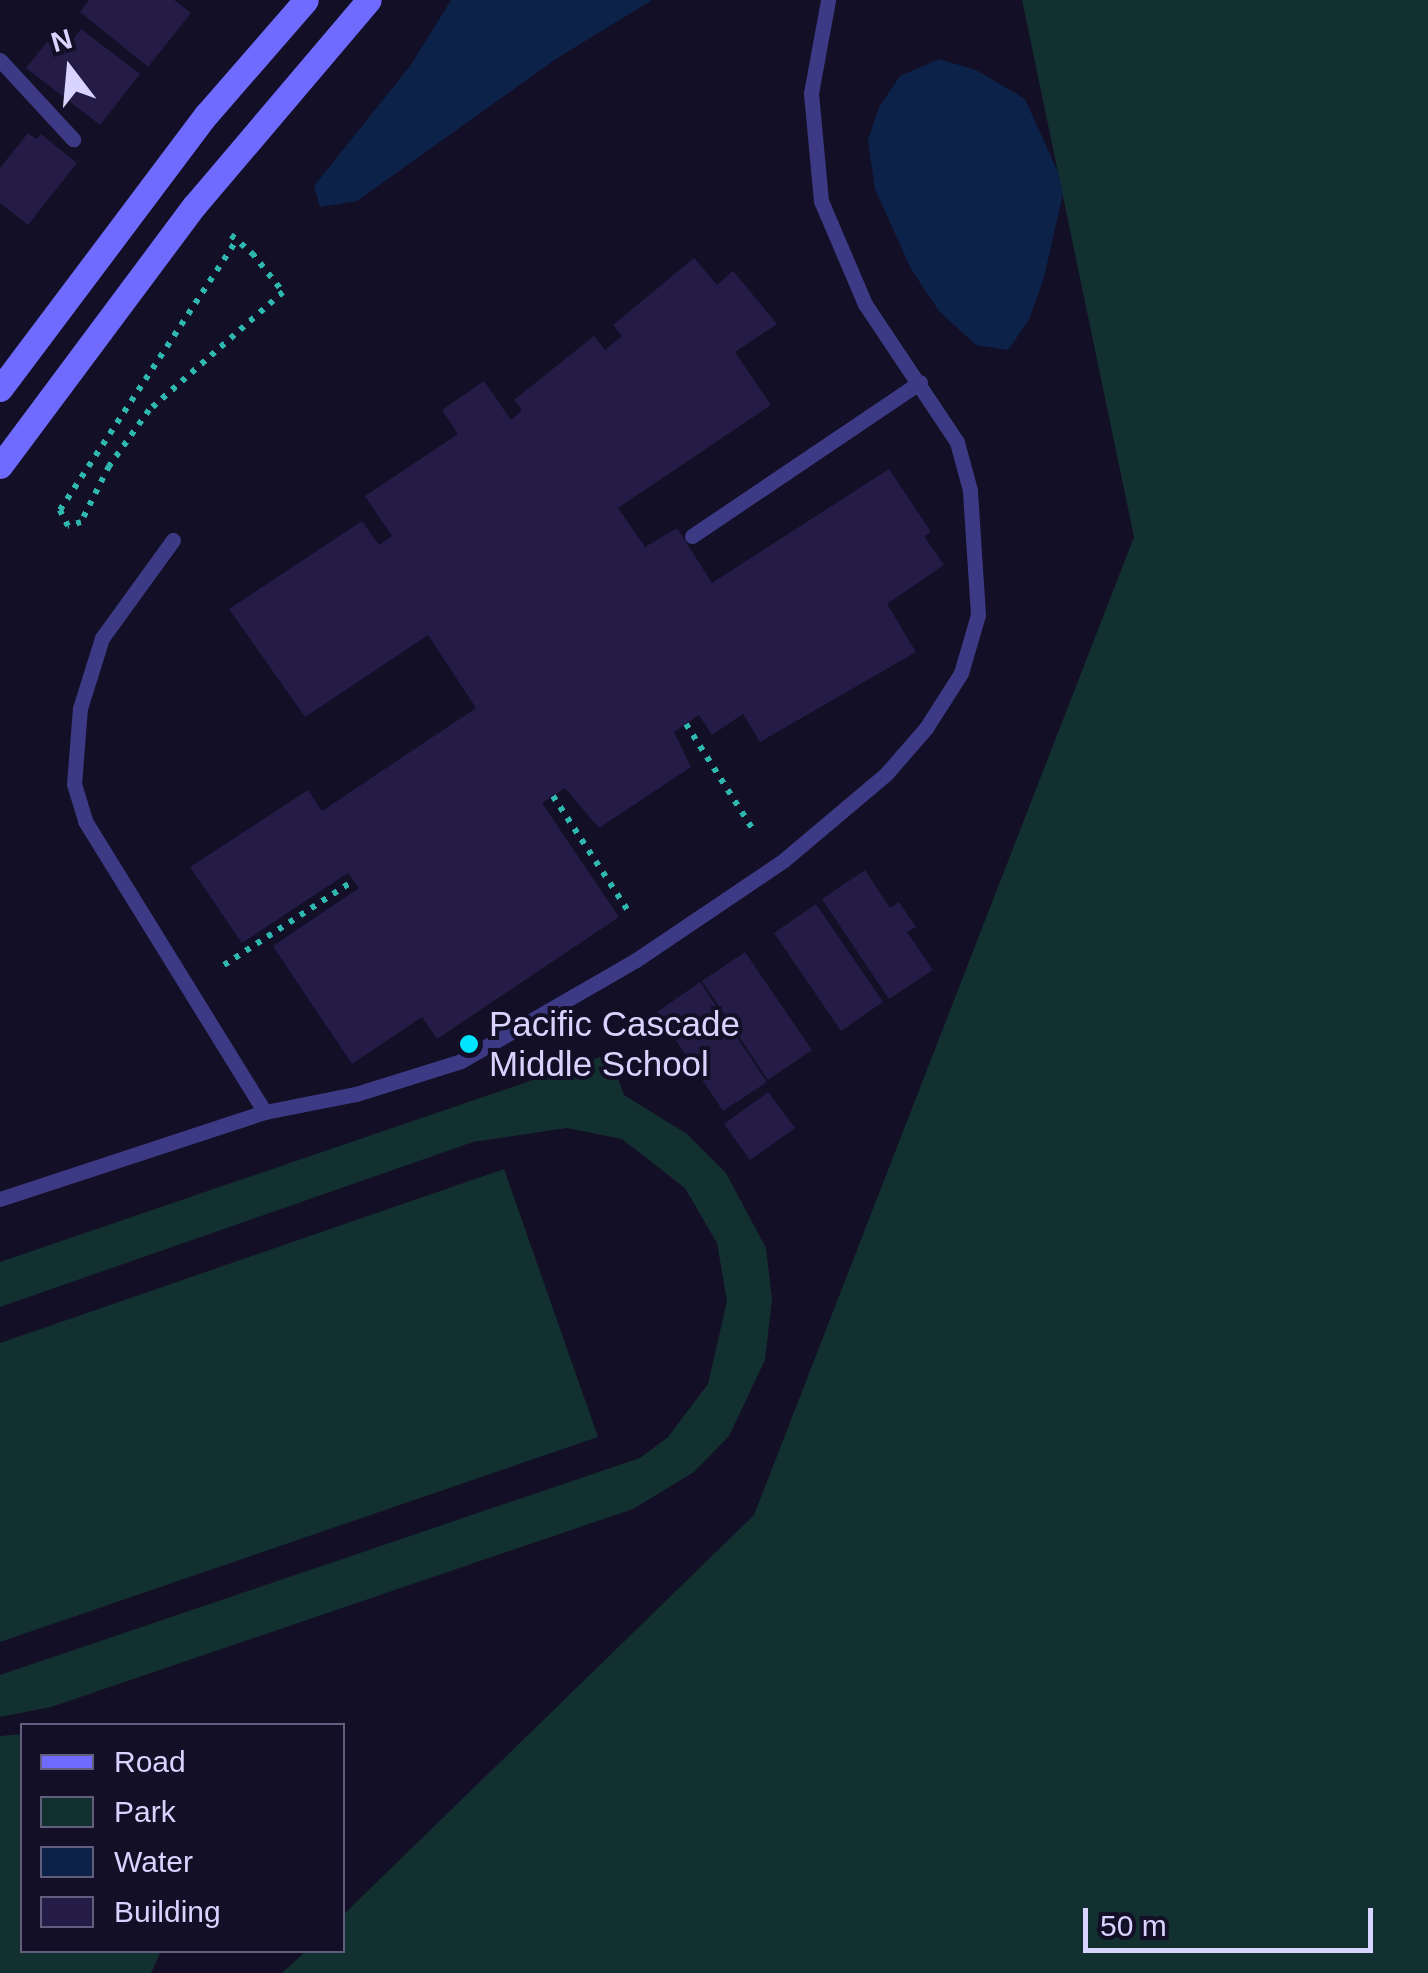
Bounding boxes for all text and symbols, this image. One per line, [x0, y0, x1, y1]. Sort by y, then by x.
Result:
north arrow [20, 20, 120, 120]
text: N [48, 23, 76, 58]
place label: Pacific Cascade Middle School [489, 1003, 740, 1085]
marker: Pacific Cascade Middle School [458, 1033, 480, 1055]
legend [20, 1723, 345, 1953]
text: Road [114, 1745, 186, 1778]
text: Park [114, 1795, 176, 1828]
text: Water [114, 1845, 193, 1878]
scale bar [1088, 1888, 1378, 1950]
text: Building [114, 1895, 221, 1928]
text: 50 m [1100, 1909, 1167, 1942]

